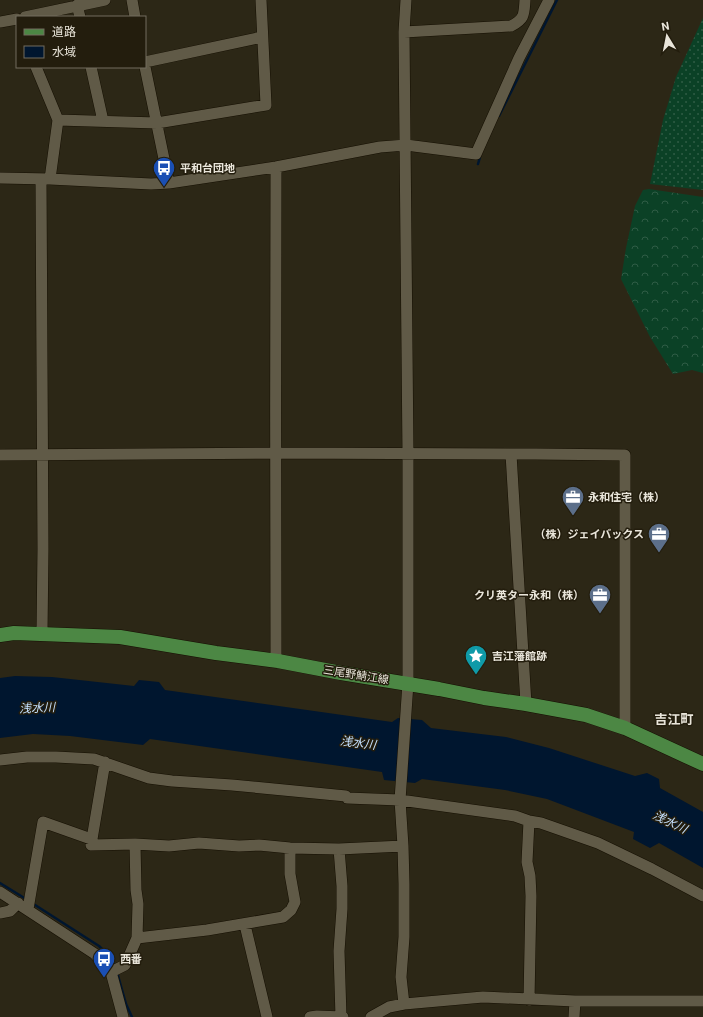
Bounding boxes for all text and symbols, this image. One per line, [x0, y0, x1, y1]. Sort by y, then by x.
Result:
legend [16, 16, 146, 68]
north arrow [647, 16, 687, 56]
text: N [660, 20, 671, 34]
text: 道路 [52, 25, 76, 39]
text: 水域 [52, 45, 76, 59]
bus stop icon: 平和台団地 [151, 155, 177, 188]
place label: 平和台団地 [180, 162, 235, 175]
office icon: 永和住宅（株） [560, 484, 586, 517]
place label: 永和住宅（株） [588, 491, 665, 504]
office icon: （株）ジェイバックス [646, 521, 672, 554]
place label: （株）ジェイバックス [535, 528, 644, 541]
office icon: クリ英ター永和（株） [587, 582, 613, 615]
place label: クリ英ター永和（株） [474, 589, 584, 602]
place icon: 吉江藩館跡 [463, 643, 489, 676]
place label: 吉江藩館跡 [492, 650, 547, 663]
street label: 三尾野鯖江線 [322, 663, 390, 687]
water label: 浅水川 [19, 700, 57, 716]
district label: 吉江町 [654, 712, 694, 727]
water label: 浅水川 [339, 734, 379, 752]
water label: 浅水川 [651, 808, 691, 837]
bus stop icon: 西番 [91, 946, 117, 979]
place label: 西番 [120, 953, 142, 966]

